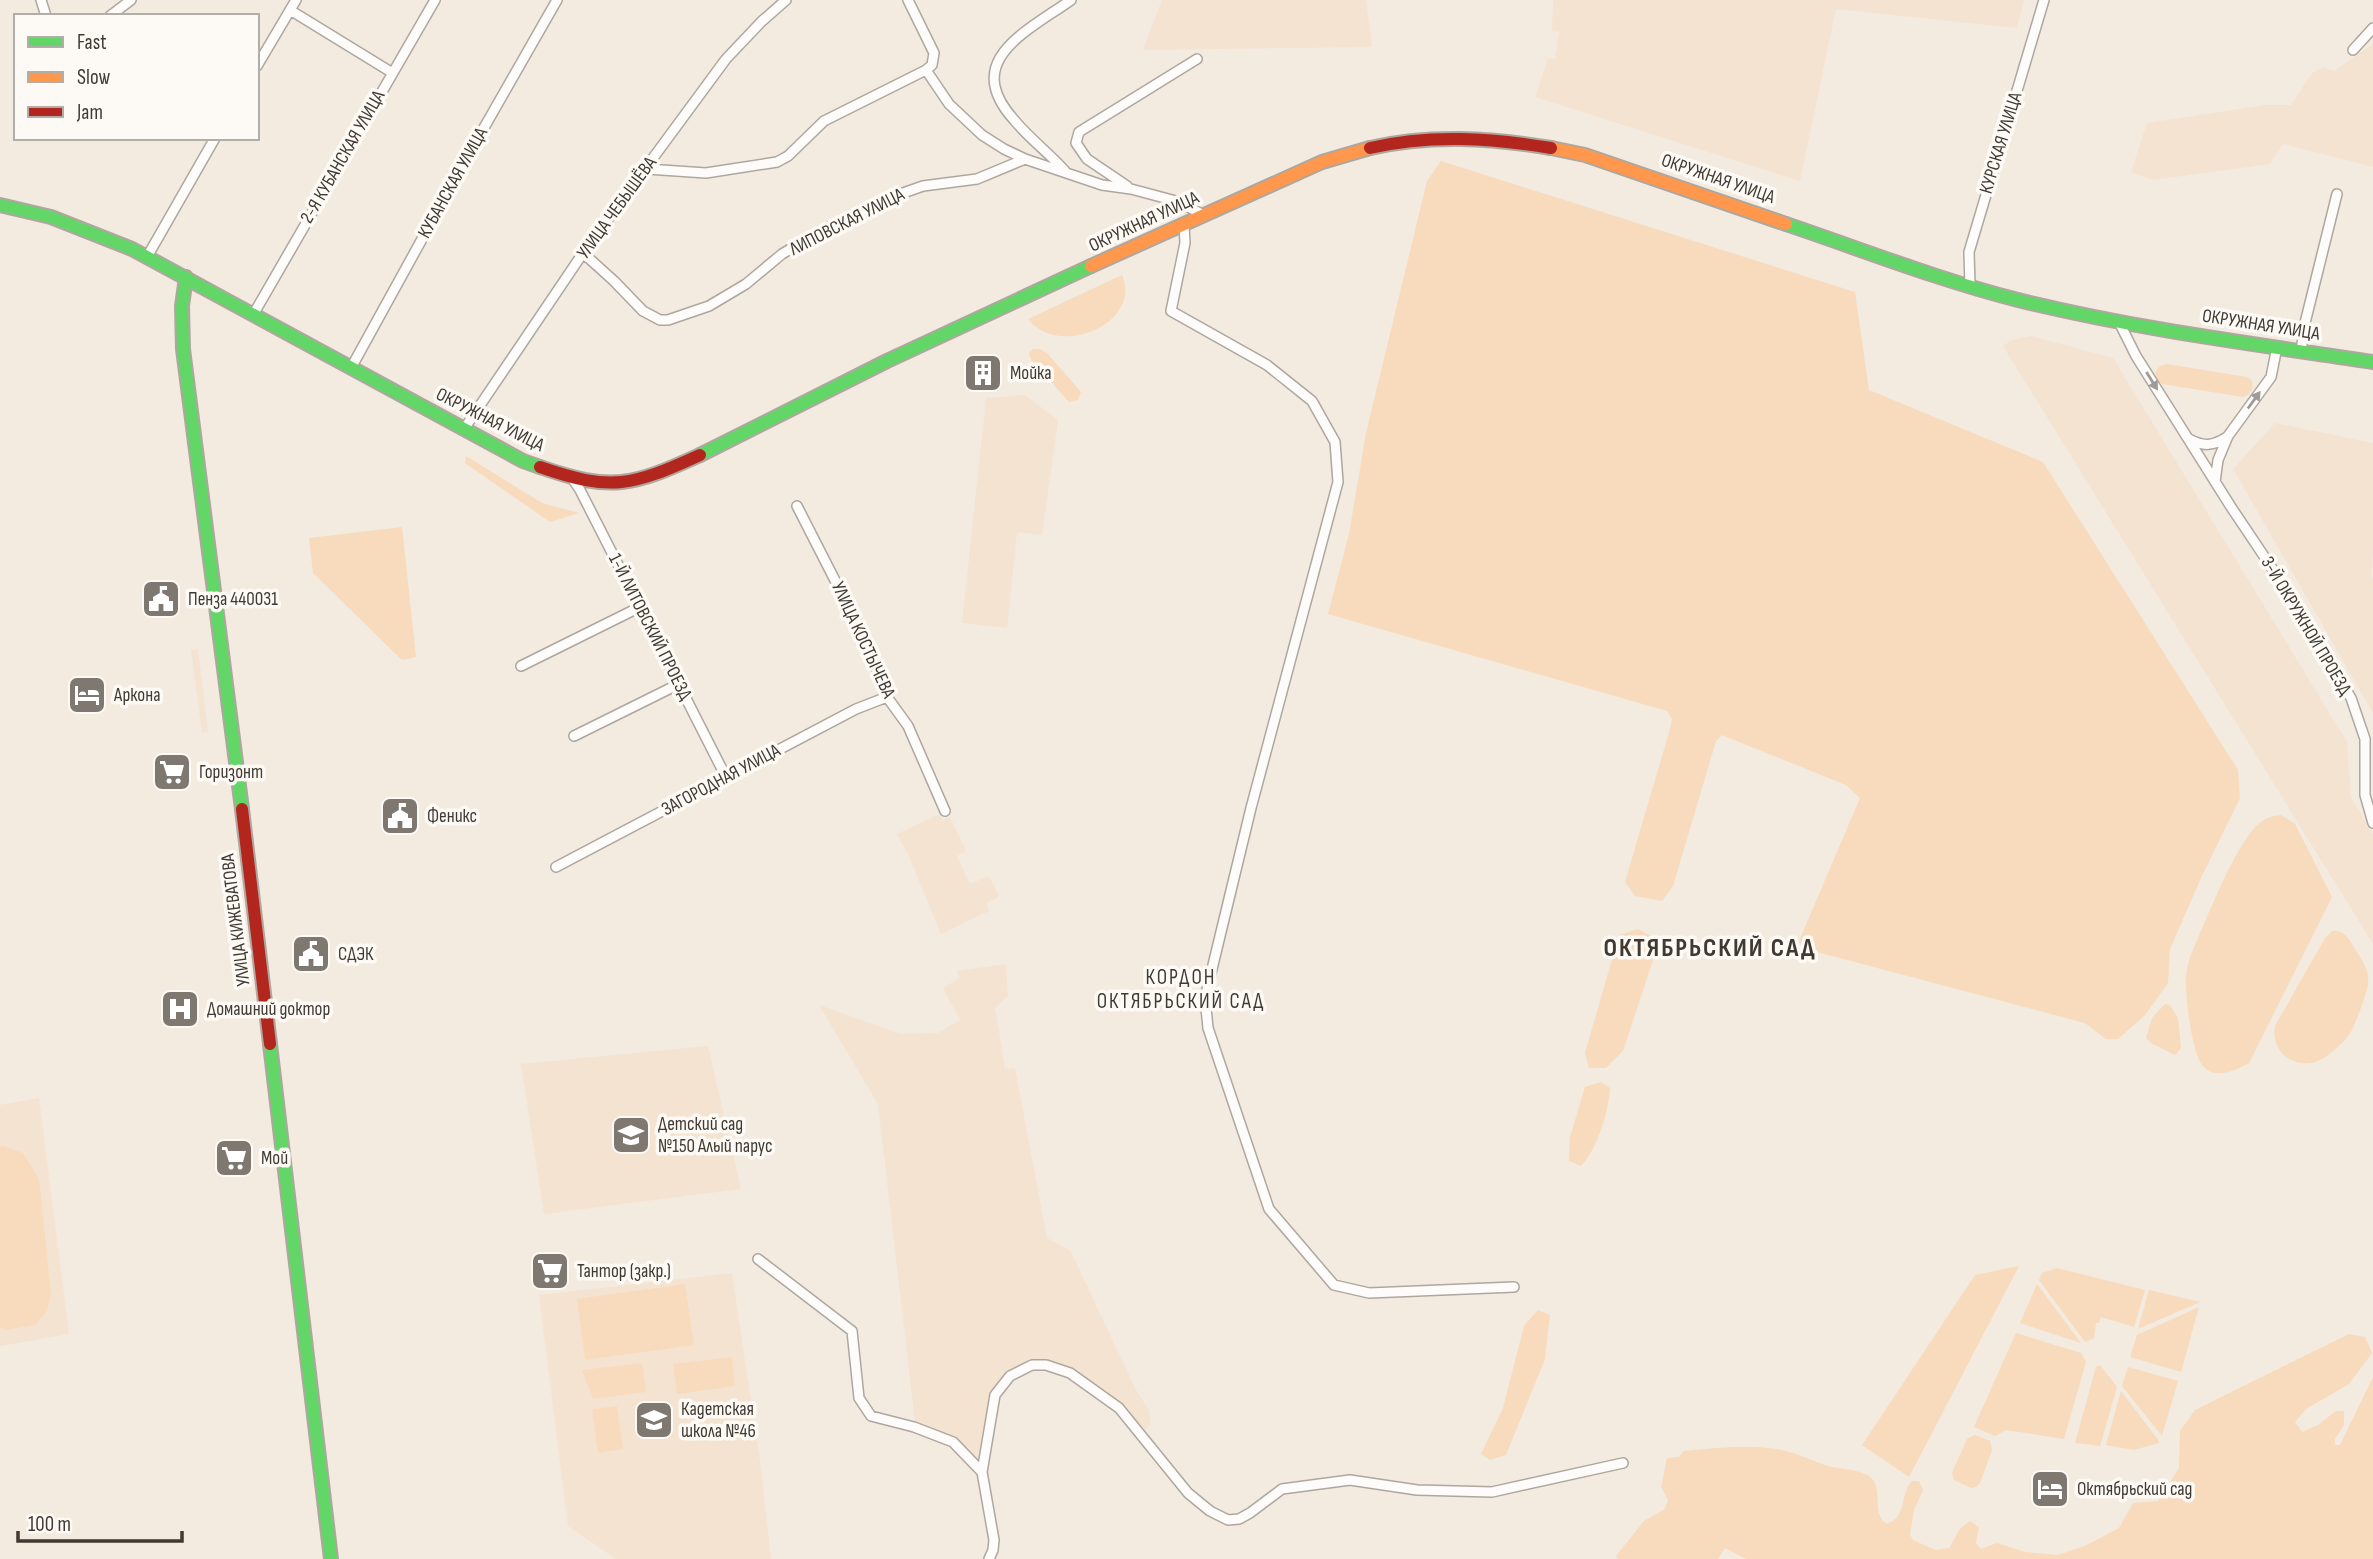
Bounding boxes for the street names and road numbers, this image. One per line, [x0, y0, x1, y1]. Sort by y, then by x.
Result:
street label: 2-Я КУБАНСКАЯ УЛИЦА [296, 86, 391, 228]
street label: КУРСКАЯ УЛИЦА [1975, 89, 2028, 197]
street label: КУБАНСКАЯ УЛИЦА [413, 123, 493, 242]
street label: ОКРУЖНАЯ УЛИЦА [1658, 149, 1779, 209]
street label: УЛИЦА ЧЕБЫШЁВА [572, 152, 662, 264]
street label: ЛИПОВСКАЯ УЛИЦА [785, 183, 909, 261]
street label: ОКРУЖНАЯ УЛИЦА [1085, 186, 1203, 257]
street label: ОКРУЖНАЯ УЛИЦА [2201, 304, 2322, 346]
street label: ОКРУЖНАЯ УЛИЦА [432, 383, 549, 458]
street label: 1-Й ЛИТОВСКИЙ ПРОЕЗД [603, 550, 697, 704]
street label: 3-Й ОКРУЖНОЙ ПРОЕЗД [2255, 552, 2357, 700]
street label: УЛИЦА КОСТЫЧЕВА [826, 578, 900, 703]
street label: ЗАГОРОДНАЯ УЛИЦА [658, 739, 785, 821]
street label: УЛИЦА КИЖЕВАТОВА [216, 852, 256, 988]

